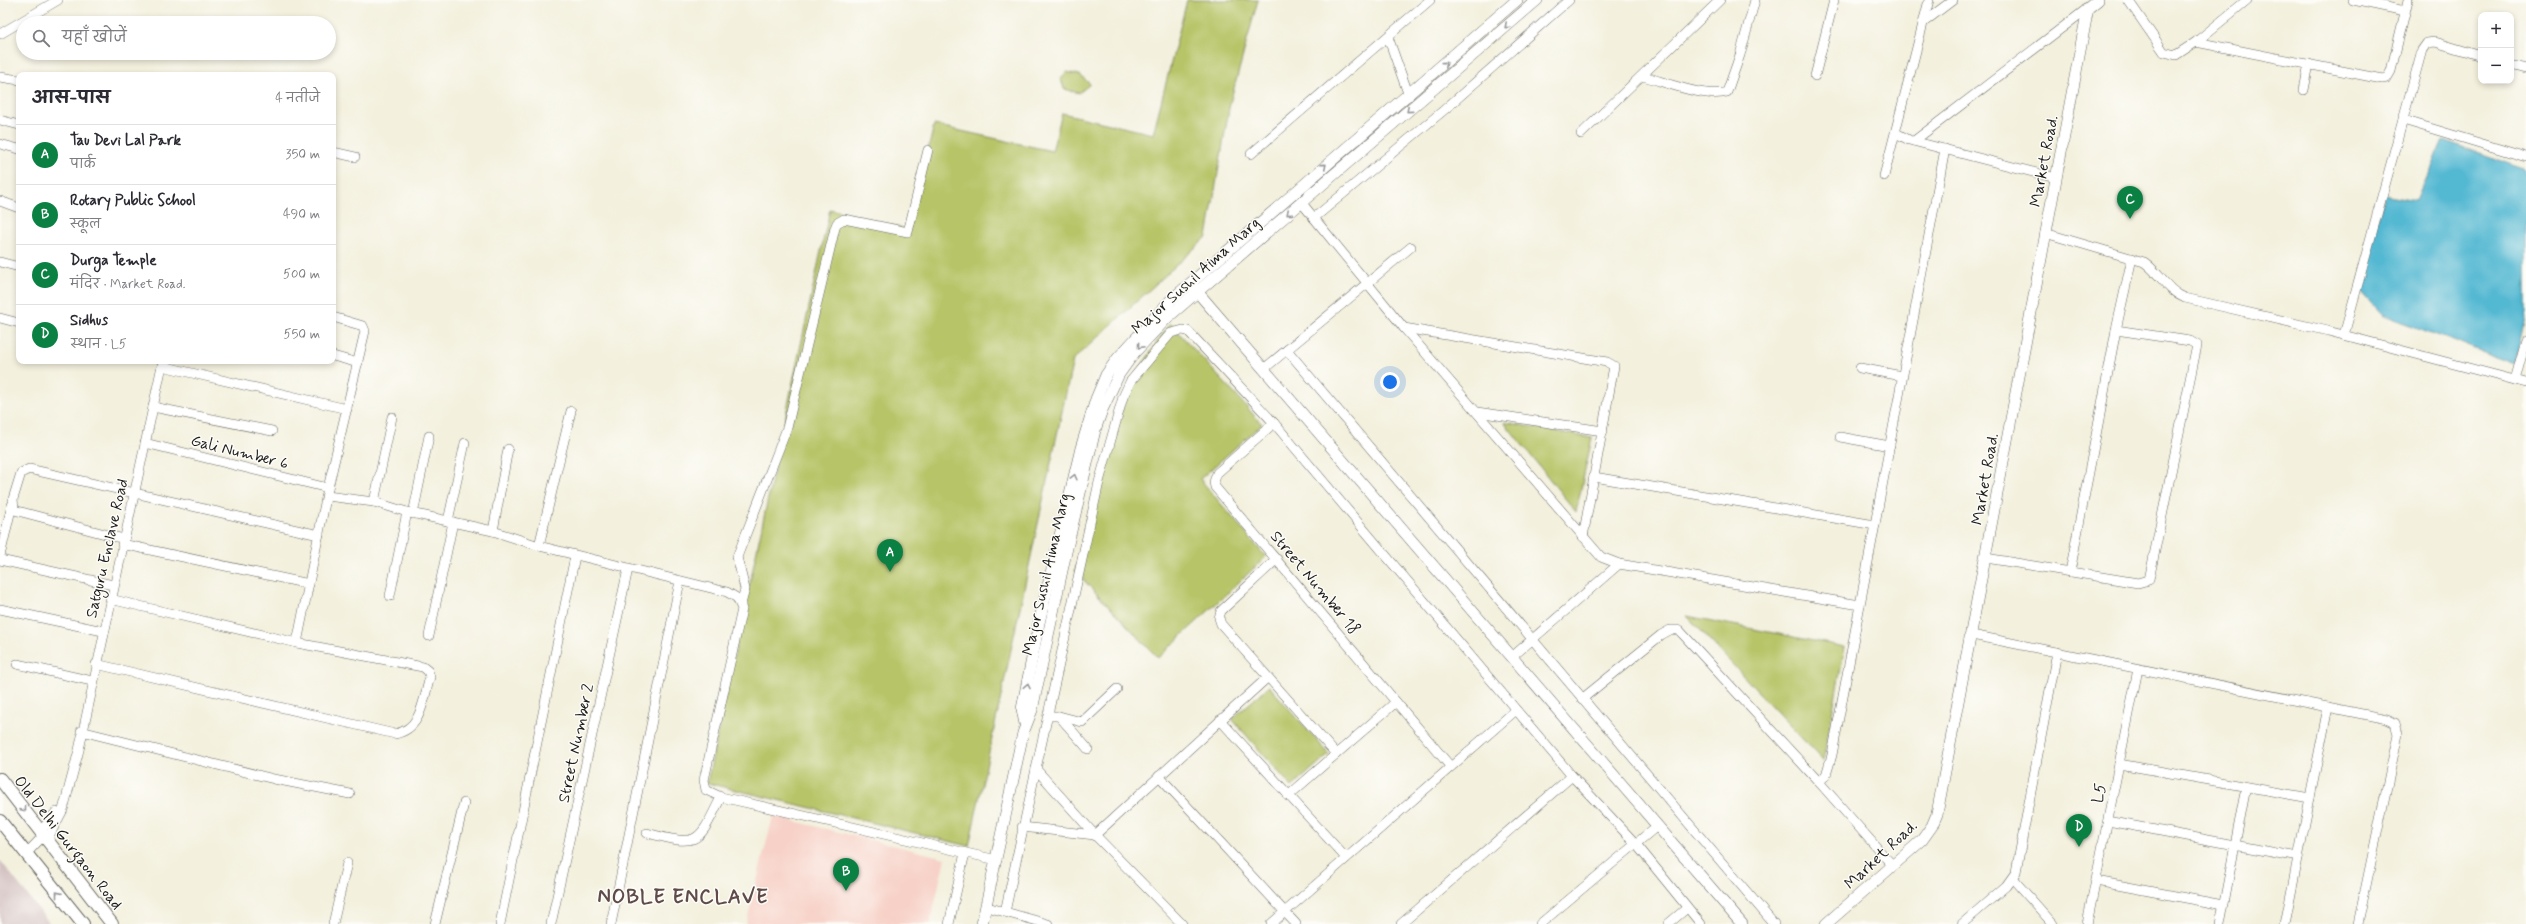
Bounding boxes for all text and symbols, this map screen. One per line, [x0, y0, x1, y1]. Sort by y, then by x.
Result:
map controls [2478, 12, 2514, 84]
button: + [2478, 12, 2514, 48]
search box [16, 16, 336, 60]
one-way arrow [1505, 21, 1512, 28]
icon: search [30, 27, 52, 49]
text: यहाँ खोजें [62, 28, 127, 48]
button: − [2478, 48, 2514, 84]
one-way arrow [1440, 62, 1447, 69]
text: आस-पास [32, 87, 110, 109]
text: 4 नतीजे [275, 90, 320, 107]
one-way arrow [1406, 106, 1413, 113]
street label: Market Road. [2025, 114, 2064, 209]
text: Tau Devi Lal Park [70, 131, 181, 151]
text: A [41, 146, 49, 163]
text: 350 m [286, 146, 320, 163]
text: पार्क [70, 156, 96, 173]
one-way arrow [1320, 164, 1327, 171]
pin: C [2117, 186, 2143, 219]
text: Rotary Public School [70, 191, 196, 211]
text: B [41, 206, 49, 223]
text: 490 m [283, 206, 320, 223]
one-way arrow [1286, 208, 1293, 215]
street label: Major Sushil Aima Marg [1127, 213, 1265, 340]
text: स्कूल [70, 216, 101, 233]
text: Durga Temple [70, 251, 157, 271]
text: C [40, 266, 50, 283]
text: 500 m [283, 266, 320, 283]
text: मंदिर · Market Road. [70, 276, 185, 293]
text: Sidhus [70, 311, 108, 331]
text: D [41, 326, 49, 343]
text: 550 m [284, 326, 320, 343]
text: स्थान · L5 [70, 336, 127, 353]
one-way arrow [1137, 341, 1144, 349]
your location [1380, 372, 1400, 392]
street label: Gali Number 6 [189, 430, 291, 475]
street label: Market Road. [1967, 432, 2004, 527]
one-way arrow [1070, 474, 1078, 480]
street label: Satguru Enclave Road [81, 477, 135, 620]
street label: Major Sushil Aima Marg [1018, 491, 1075, 658]
street label: Street Number 18 [1265, 527, 1364, 639]
pin: A [877, 539, 903, 572]
street label: Street Number 2 [554, 682, 599, 805]
one-way arrow [1022, 683, 1031, 689]
street label: Old Delhi Gurgaon Road [8, 771, 127, 915]
street label: L5 [2087, 782, 2112, 805]
one-way arrow [20, 805, 27, 812]
pin: D [2066, 814, 2092, 847]
street label: Market Road. [1840, 816, 1922, 894]
pin: B [833, 858, 859, 891]
district label: NOBLE ENCLAVE [597, 884, 769, 911]
one-way arrow [55, 891, 62, 898]

